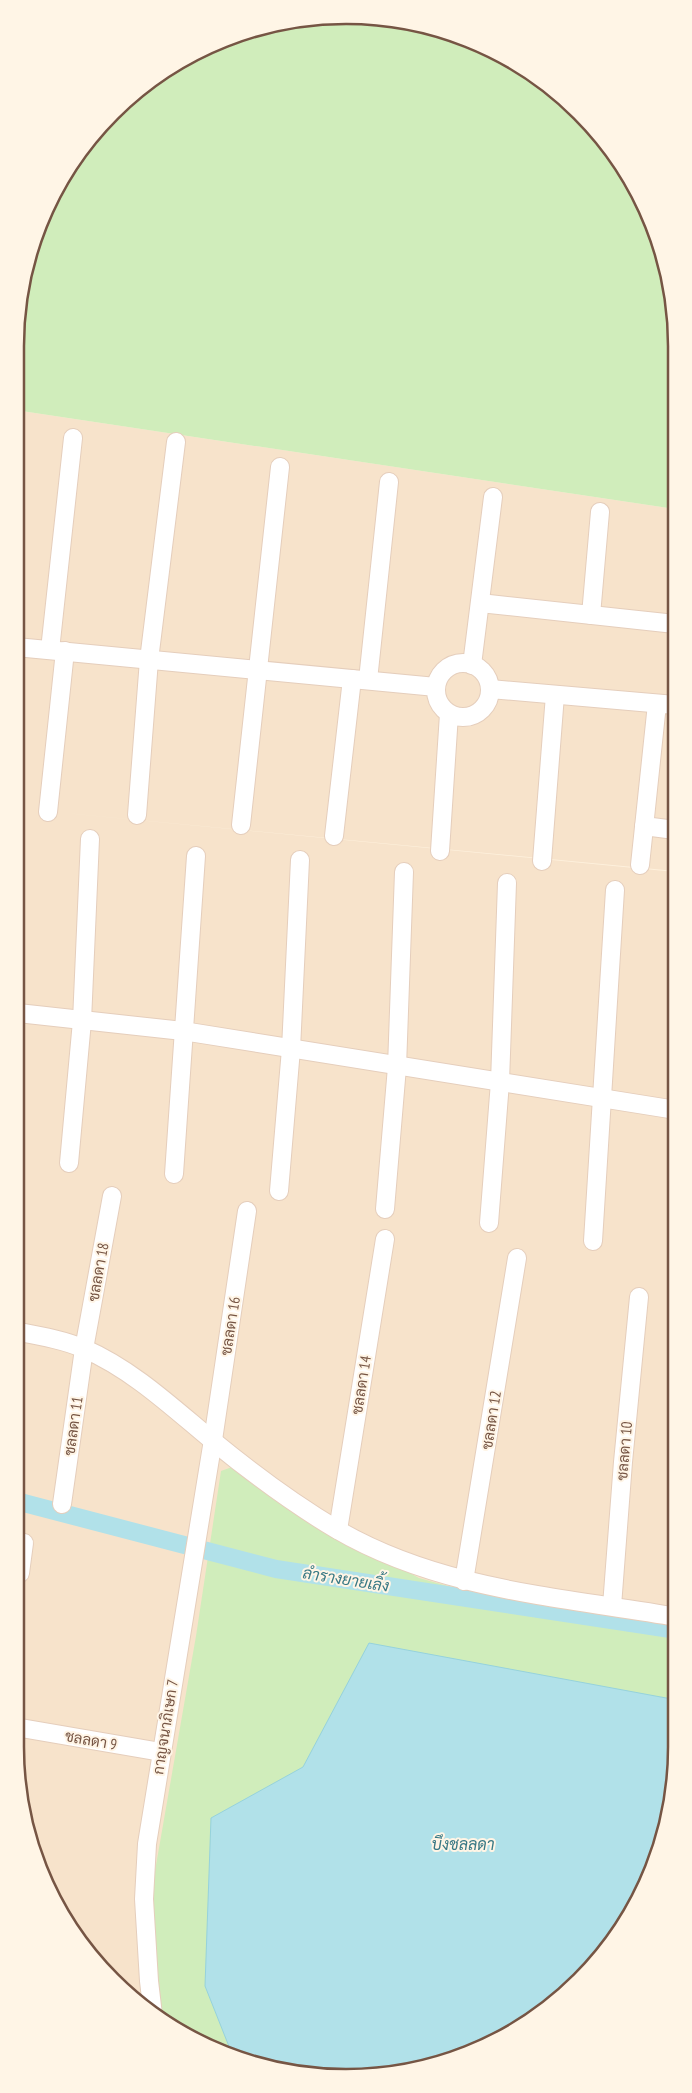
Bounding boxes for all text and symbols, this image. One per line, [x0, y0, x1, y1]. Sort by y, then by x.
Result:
street label: ชลลดา 18 [83, 1241, 113, 1303]
street label: ชลลดา 16 [216, 1295, 244, 1357]
street label: ชลลดา 14 [347, 1354, 375, 1416]
street label: ชลลดา 12 [477, 1389, 505, 1451]
street label: ชลลดา 11 [59, 1395, 87, 1457]
street label: ชลลดา 10 [612, 1420, 636, 1481]
water label: ลำรางยายเลิ้ง [301, 1559, 391, 1596]
street label: กาญจนาภิเษก 7 [148, 1678, 182, 1776]
street label: ชลลดา 9 [63, 1726, 119, 1754]
water label: บึงชลลดา [431, 1834, 495, 1854]

